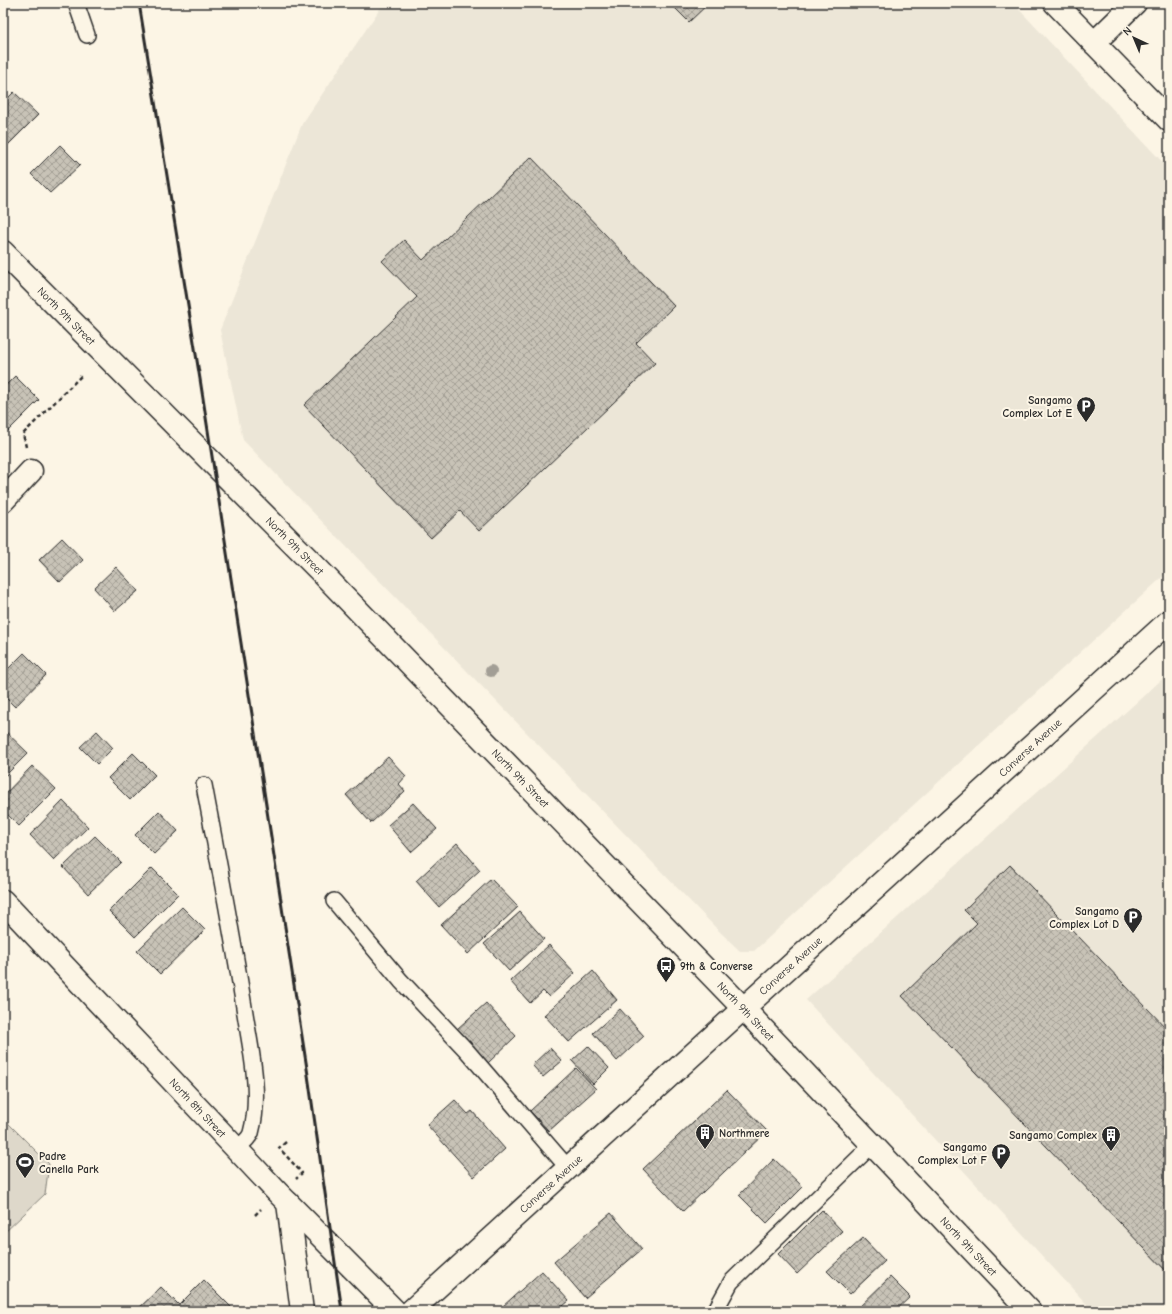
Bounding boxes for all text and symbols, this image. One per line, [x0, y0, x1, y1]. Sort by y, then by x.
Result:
north arrow [1114, 18, 1154, 58]
text: N [1120, 24, 1135, 38]
street label: North 9th Street [35, 285, 98, 348]
place label: Sangamo Complex Lot E [1003, 394, 1072, 420]
parking icon: Sangamo Complex Lot E [1075, 395, 1097, 423]
street label: North 9th Street [263, 514, 327, 578]
street label: Converse Avenue [996, 716, 1065, 780]
street label: North 9th Street [489, 747, 552, 811]
place label: Sangamo Complex Lot D [1049, 905, 1119, 931]
parking icon: Sangamo Complex Lot D [1122, 906, 1144, 934]
street label: Converse Avenue [757, 934, 825, 998]
bus stop icon: 9th & Converse [655, 955, 677, 983]
place label: 9th & Converse [680, 960, 753, 973]
street label: North 9th Street [714, 979, 777, 1044]
street label: North 8th Street [167, 1076, 229, 1141]
building icon: Northmere [694, 1122, 716, 1150]
building icon: Sangamo Complex [1100, 1124, 1122, 1152]
place label: Northmere [719, 1127, 770, 1140]
place label: Sangamo Complex [1009, 1129, 1098, 1142]
place label: Sangamo Complex Lot F [918, 1141, 988, 1167]
parking icon: Sangamo Complex Lot F [990, 1142, 1012, 1170]
place label: Padre Canella Park [39, 1150, 99, 1176]
sports icon: Padre Canella Park [14, 1151, 36, 1179]
street label: Converse Avenue [517, 1152, 586, 1216]
street label: North 9th Street [937, 1214, 1000, 1279]

